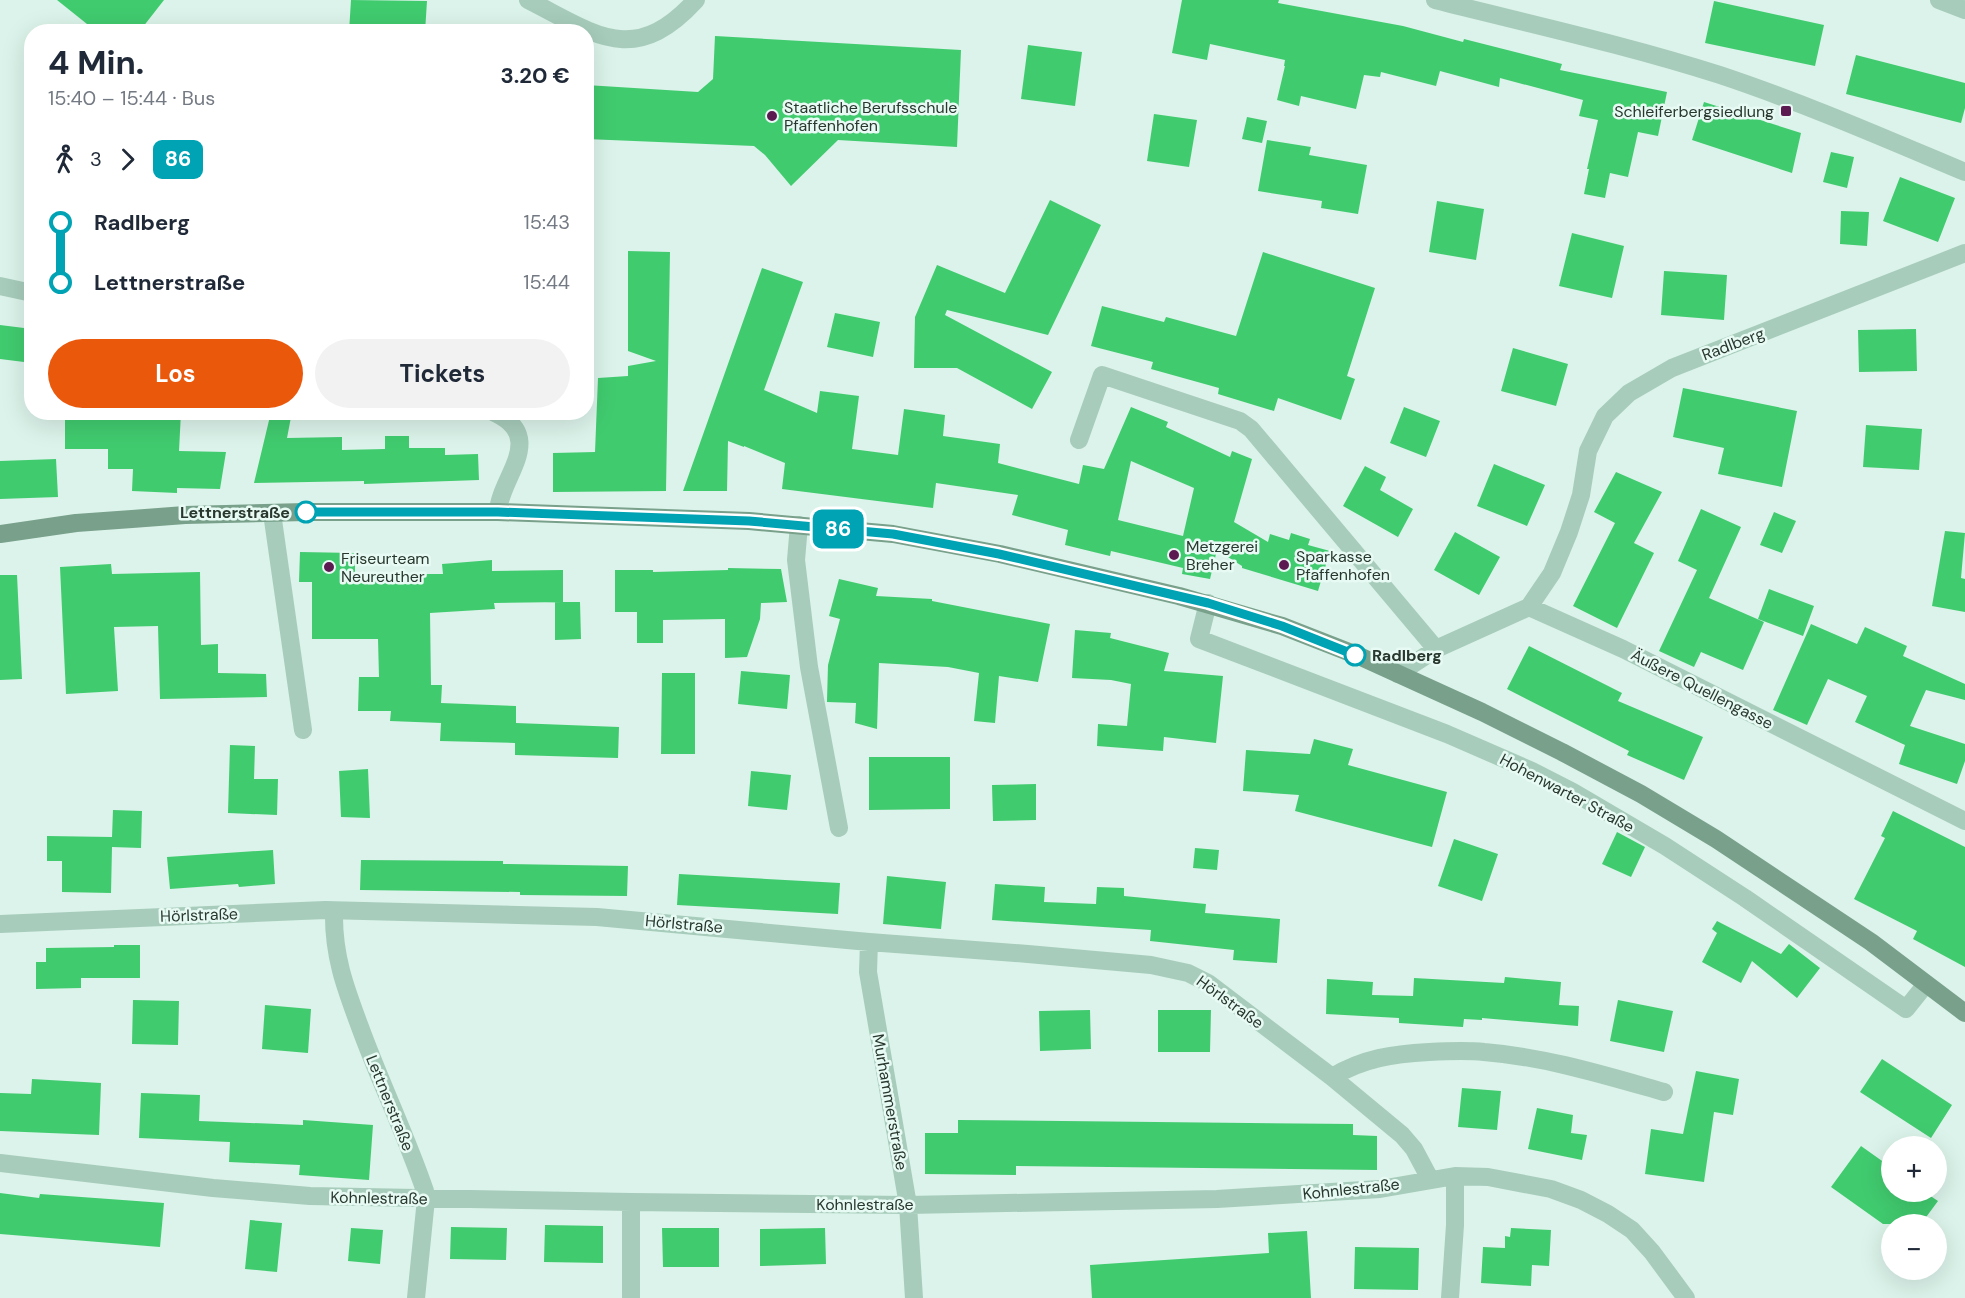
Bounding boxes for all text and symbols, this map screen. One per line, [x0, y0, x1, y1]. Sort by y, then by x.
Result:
text: 4 Min. [48, 41, 144, 84]
text: 3.20 € [501, 61, 570, 90]
text: 15:40 – 15:44 · Bus [48, 85, 215, 111]
place label: Staatliche Berufsschule Pfaffenhofen [784, 97, 957, 136]
place label: Schleiferbergsiedlung [1614, 101, 1774, 122]
marker: Schleiferbergsiedlung [1779, 104, 1793, 118]
marker: Staatliche Berufsschule Pfaffenhofen [765, 109, 779, 123]
icon: walk [48, 143, 81, 176]
icon: forward [111, 143, 144, 176]
text: 86 [165, 145, 191, 173]
text: 3 [90, 146, 102, 172]
text: Radlberg [94, 208, 190, 237]
text: 15:43 [524, 209, 570, 235]
text: Lettnerstraße [94, 268, 245, 297]
text: 15:44 [523, 269, 570, 295]
street label: Radlberg [1699, 322, 1767, 366]
button: Los [48, 339, 303, 408]
button: Tickets [315, 339, 570, 408]
marker: Lettnerstraße [295, 501, 317, 523]
place label: Lettnerstraße [180, 502, 290, 523]
line badge: 86 [811, 510, 865, 548]
text: 86 [825, 515, 851, 543]
place label: Metzgerei Breher [1186, 536, 1258, 575]
place label: Sparkasse Pfaffenhofen [1296, 546, 1390, 585]
place label: Friseurteam Neureuther [341, 548, 430, 587]
marker: Metzgerei Breher [1167, 548, 1181, 562]
marker: Sparkasse Pfaffenhofen [1277, 558, 1291, 572]
marker: Friseurteam Neureuther [322, 560, 336, 574]
marker: Radlberg [1344, 644, 1366, 666]
street label: Äußere Quellengasse [1627, 644, 1777, 734]
place label: Radlberg [1372, 645, 1442, 666]
street label: Hohenwarter Straße [1496, 749, 1638, 837]
street label: Hörlstraße [160, 903, 238, 927]
street label: Hörlstraße [644, 910, 724, 938]
street label: Hörlstraße [1192, 971, 1268, 1033]
street label: Murhammerstraße [868, 1032, 912, 1172]
street label: Lettnerstraße [361, 1052, 419, 1154]
map controls [1881, 1136, 1947, 1280]
button: + [1881, 1136, 1947, 1202]
street label: Kohnlestraße [1301, 1173, 1401, 1205]
street label: Kohnlestraße [330, 1187, 428, 1209]
street label: Kohnlestraße [816, 1194, 914, 1215]
button: − [1881, 1214, 1947, 1280]

